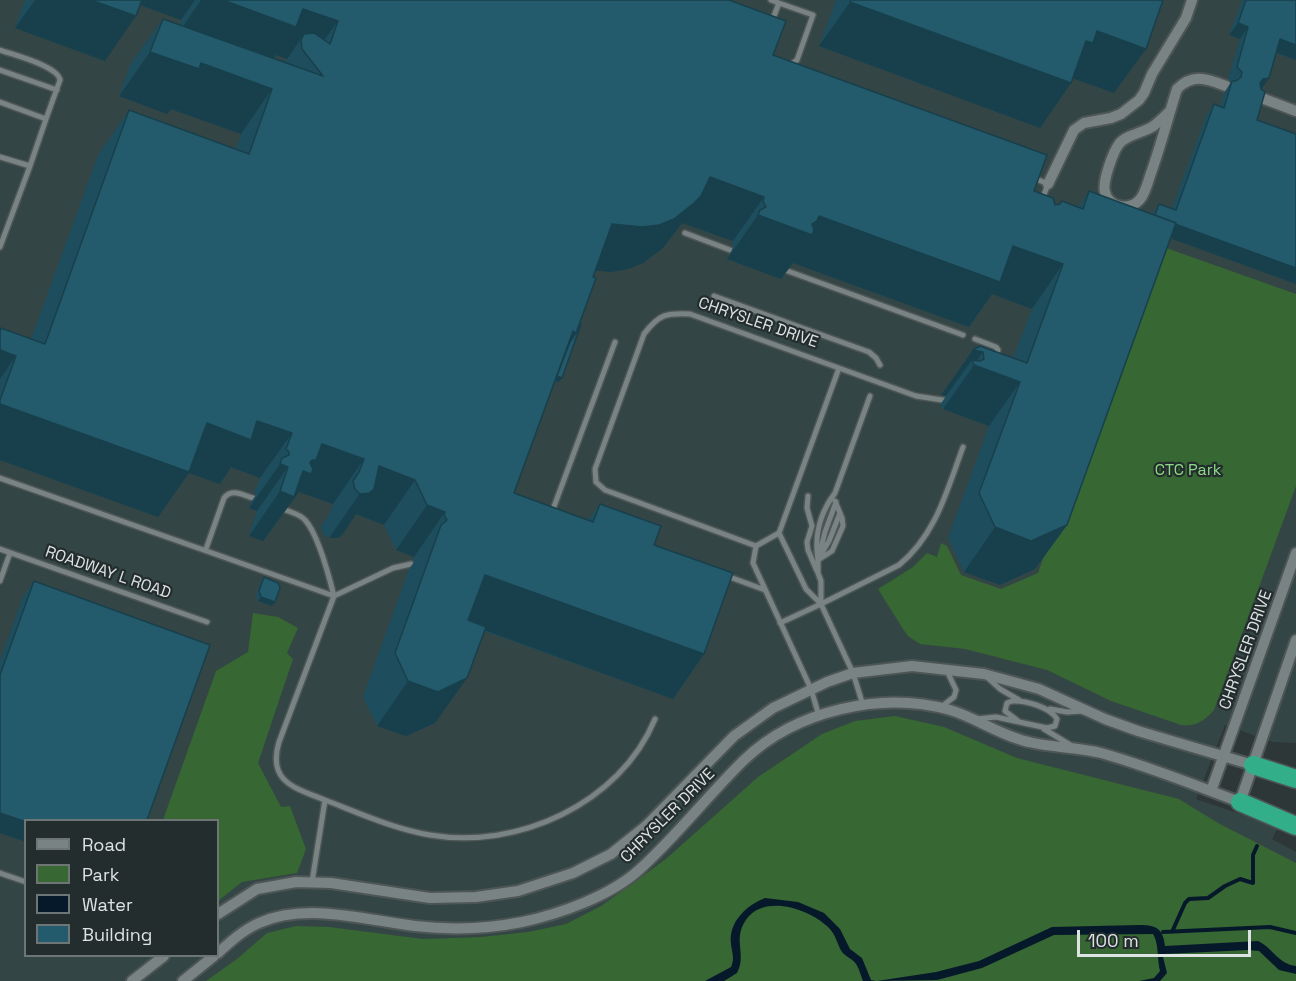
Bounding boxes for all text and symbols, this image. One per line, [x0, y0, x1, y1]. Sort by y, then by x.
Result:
street label: CHRYSLER DRIVE [696, 294, 820, 352]
park label: CTC Park [1155, 461, 1221, 481]
street label: ROADWAY L ROAD [43, 542, 173, 604]
street label: CHRYSLER DRIVE [1216, 588, 1276, 712]
street label: CHRYSLER DRIVE [617, 765, 719, 867]
legend [24, 819, 219, 957]
text: Road [82, 833, 126, 856]
text: Park [82, 863, 119, 886]
text: Water [82, 893, 133, 916]
scale bar [1080, 918, 1254, 956]
text: Building [82, 923, 152, 946]
text: 100 m [1088, 929, 1139, 952]

